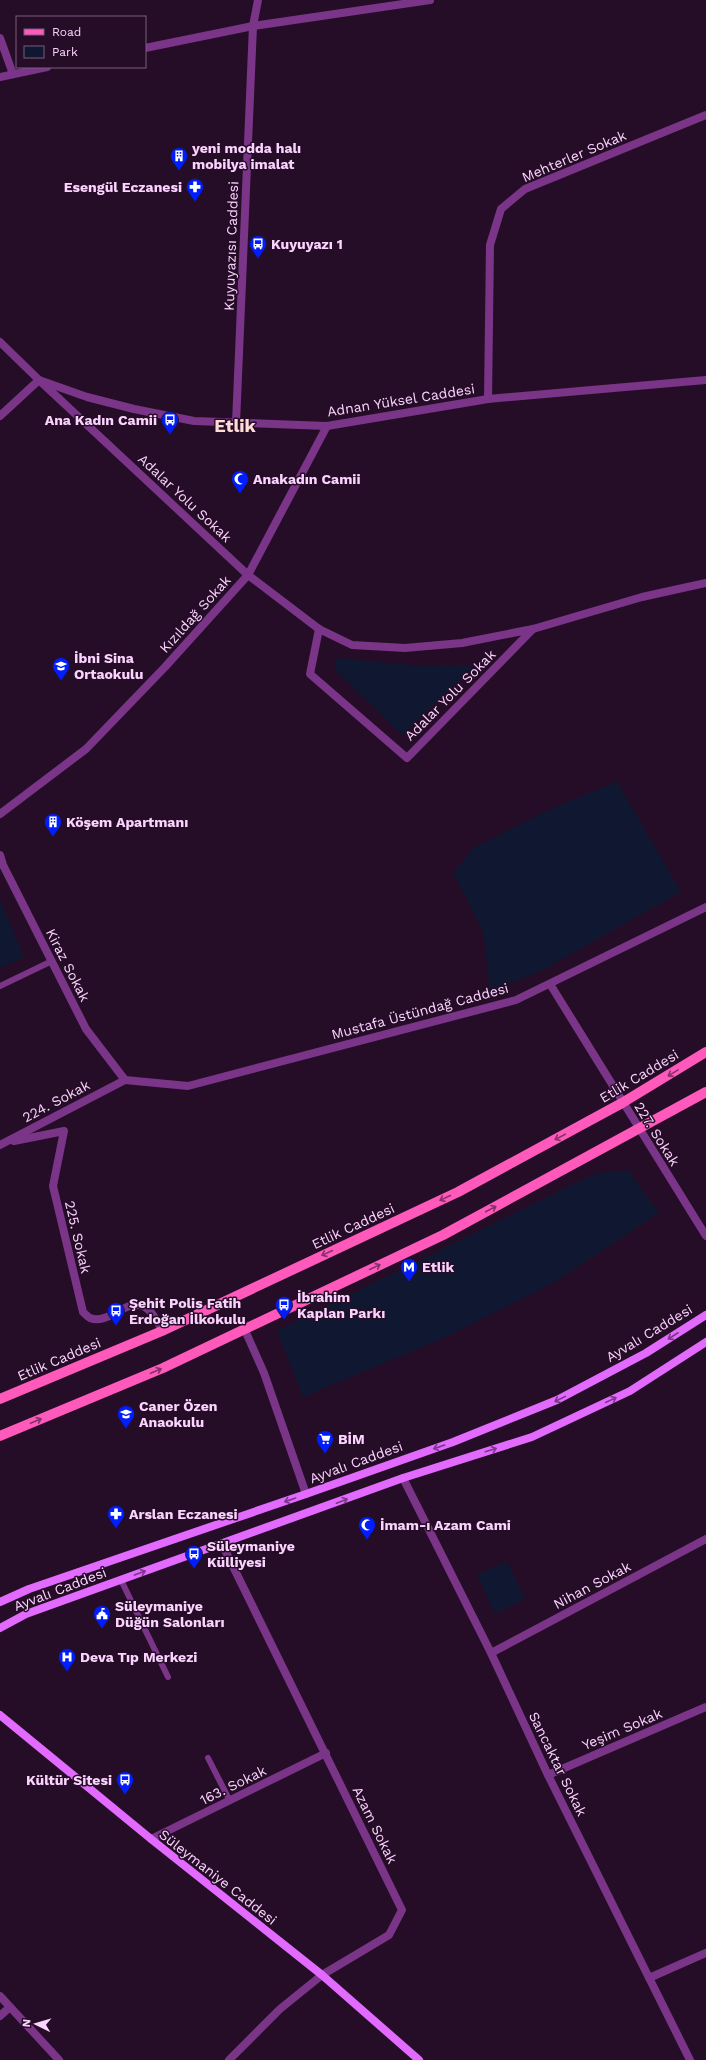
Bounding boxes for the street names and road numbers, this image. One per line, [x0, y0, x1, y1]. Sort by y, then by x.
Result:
street label: Mehterler Sokak [519, 127, 629, 185]
street label: Kuyuyazısı Caddesi [221, 181, 241, 311]
street label: Adnan Yüksel Caddesi [326, 380, 476, 420]
street label: Adalar Yolu Sokak [135, 451, 235, 545]
street label: Kızıldağ Sokak [156, 572, 234, 656]
street label: Adalar Yolu Sokak [401, 646, 499, 744]
street label: Kiraz Sokak [43, 926, 93, 1004]
street label: Mustafa Üstündağ Caddesi [330, 980, 510, 1042]
street label: Etlik Caddesi [597, 1046, 681, 1106]
street label: 224. Sokak [20, 1077, 92, 1125]
street label: 227. Sokak [631, 1099, 683, 1169]
street label: 225. Sokak [62, 1199, 94, 1275]
street label: Etlik Caddesi [309, 1200, 397, 1252]
street label: Ayvalı Caddesi [603, 1301, 695, 1365]
street label: Etlik Caddesi [15, 1334, 103, 1384]
street label: Ayvalı Caddesi [307, 1438, 405, 1486]
street label: Nihan Sokak [551, 1558, 633, 1612]
street label: Ayvalı Caddesi [11, 1564, 109, 1614]
street label: Yeşim Sokak [580, 1705, 664, 1753]
street label: Sancaktar Sokak [526, 1709, 590, 1819]
street label: 163. Sokak [197, 1762, 269, 1808]
street label: Azam Sokak [349, 1784, 401, 1866]
street label: Süleymaniye Caddesi [156, 1826, 280, 1928]

